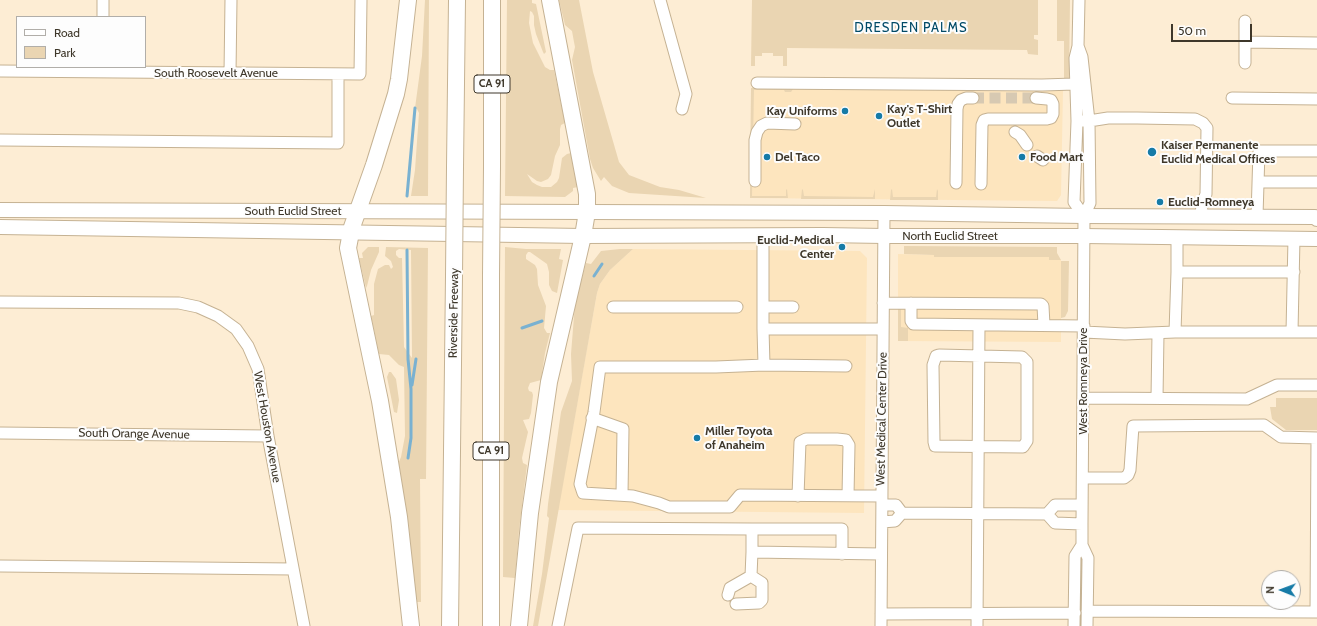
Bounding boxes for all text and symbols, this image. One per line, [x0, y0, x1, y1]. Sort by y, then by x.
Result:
legend [16, 16, 146, 68]
scale bar [1173, 16, 1254, 42]
district label: DRESDEN PALMS [854, 20, 968, 36]
text: 50 m [1178, 23, 1206, 38]
text: Road [54, 25, 80, 40]
text: Park [54, 45, 76, 60]
street label: South Roosevelt Avenue [154, 66, 278, 80]
road number: CA 91 [474, 75, 510, 93]
place label: Kay's T-Shirt Outlet [887, 102, 952, 130]
place label: Kay Uniforms [766, 104, 837, 118]
marker: Kay Uniforms [840, 106, 850, 116]
marker: Kay's T-Shirt Outlet [874, 111, 884, 121]
place label: Kaiser Permanente Euclid Medical Offices [1161, 138, 1275, 166]
marker: Kaiser Permanente Euclid Medical Offices [1146, 146, 1158, 158]
place label: Del Taco [775, 150, 820, 164]
place label: Food Mart [1030, 150, 1083, 164]
marker: Del Taco [762, 152, 772, 162]
marker: Food Mart [1017, 152, 1027, 162]
place label: Euclid-Romneya [1168, 195, 1254, 209]
marker: Euclid-Romneya [1155, 197, 1165, 207]
street label: South Euclid Street [245, 204, 341, 218]
street label: North Euclid Street [902, 229, 998, 243]
place label: Euclid-Medical Center [757, 233, 834, 261]
marker: Euclid-Medical Center [837, 242, 847, 252]
street label: Riverside Freeway [446, 268, 462, 358]
street label: West Romneya Drive [1076, 327, 1090, 435]
street label: West Medical Center Drive [874, 352, 890, 486]
street label: West Houston Avenue [250, 370, 284, 484]
place label: Miller Toyota of Anaheim [705, 424, 772, 452]
street label: South Orange Avenue [78, 426, 190, 442]
marker: Miller Toyota of Anaheim [692, 433, 702, 443]
road number: CA 91 [473, 442, 509, 460]
north arrow [1261, 570, 1301, 610]
text: N [1263, 586, 1277, 594]

